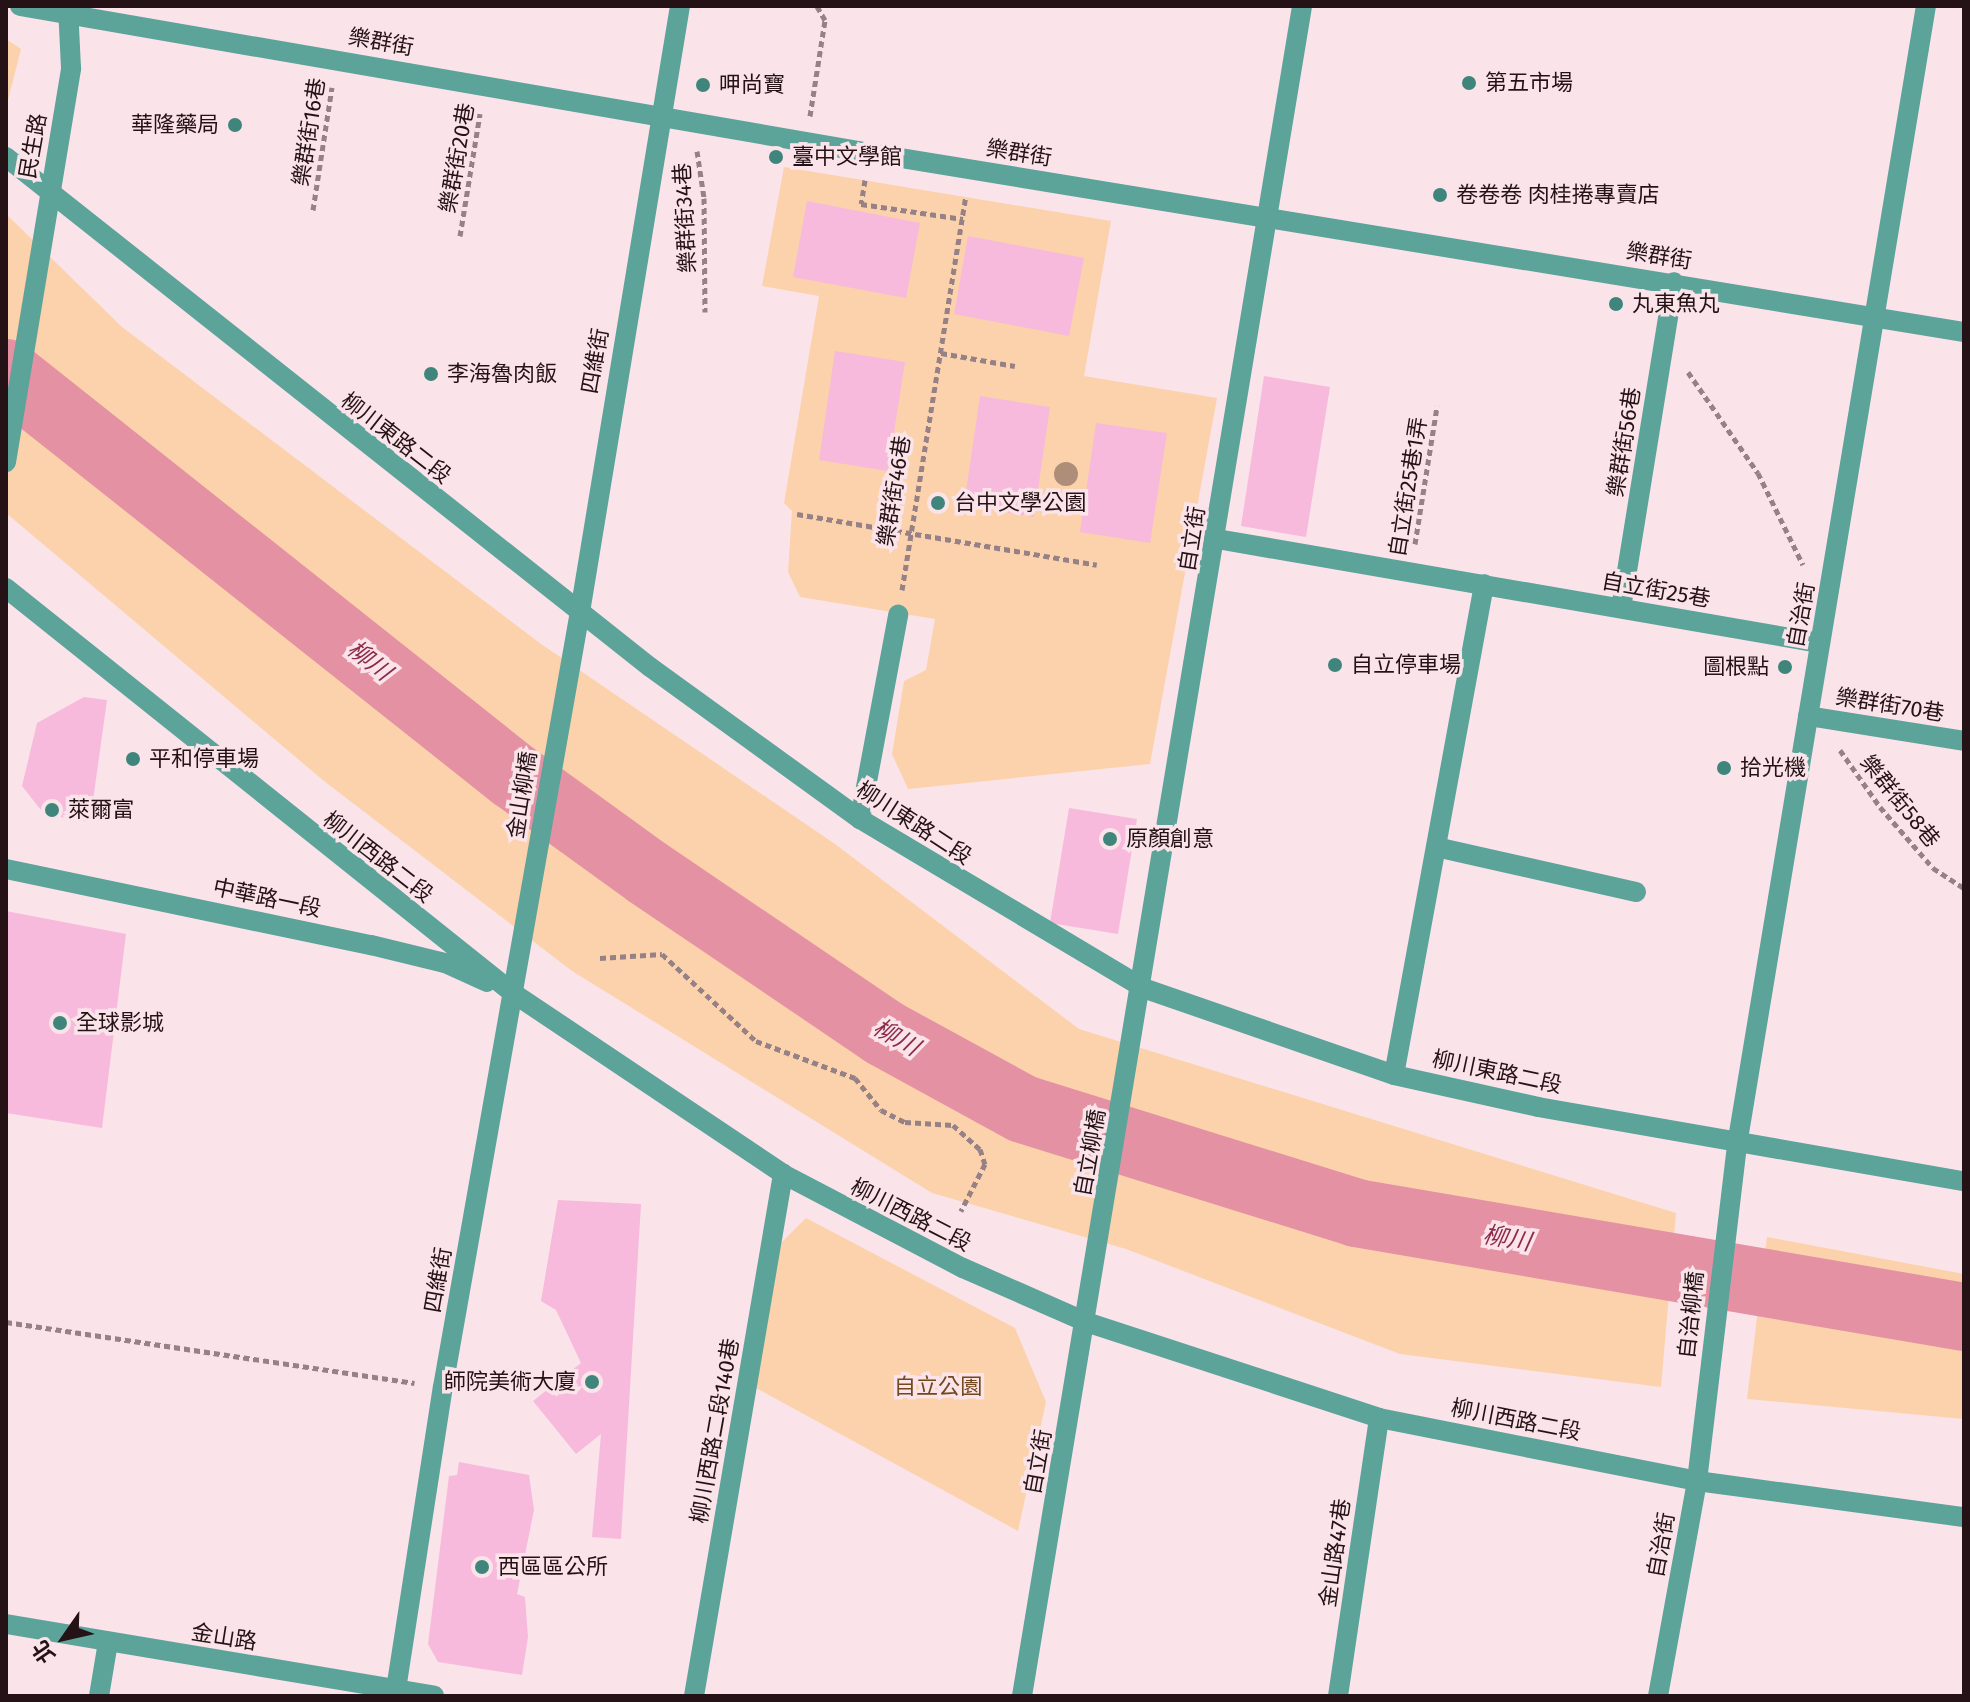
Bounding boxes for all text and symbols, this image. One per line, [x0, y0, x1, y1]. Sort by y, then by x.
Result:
street label: 樂群街 [346, 23, 416, 61]
place label: 第五市場 [1485, 70, 1573, 96]
place label: 呷尚寶 [719, 72, 785, 98]
marker: 第五市場 [1460, 74, 1478, 92]
street label: 樂群街16巷 [287, 76, 331, 188]
marker: 呷尚寶 [694, 76, 712, 94]
street label: 樂群街20巷 [434, 101, 480, 215]
street label: 民生路 [14, 111, 52, 181]
place label: 華隆藥局 [131, 112, 219, 138]
marker: 華隆藥局 [226, 116, 244, 134]
street label: 樂群街 [984, 135, 1054, 171]
place label: 臺中文學館 [792, 144, 902, 170]
marker: 臺中文學館 [767, 148, 785, 166]
street label: 樂群街34巷 [669, 162, 701, 274]
place label: 卷卷卷 肉桂捲專賣店 [1456, 182, 1660, 208]
marker: 卷卷卷 肉桂捲專賣店 [1431, 186, 1449, 204]
street label: 樂群街 [1624, 238, 1694, 274]
place label: 丸東魚丸 [1632, 291, 1720, 317]
marker: 丸東魚丸 [1607, 295, 1625, 313]
street label: 四維街 [576, 326, 614, 396]
place label: 李海魯肉飯 [447, 361, 557, 387]
marker: 李海魯肉飯 [422, 365, 440, 383]
street label: 樂群街56巷 [1602, 385, 1646, 499]
street label: 柳川東路二段 [336, 387, 456, 489]
street label: 自立街25巷1弄 [1384, 415, 1432, 559]
street label: 樂群街46巷 [872, 434, 916, 548]
place label: 台中文學公園 [954, 490, 1086, 516]
marker: 台中文學公園 [929, 494, 947, 512]
street label: 自立街 [1174, 504, 1210, 574]
street label: 自立街25巷 [1600, 567, 1712, 613]
street label: 自治街 [1782, 580, 1820, 650]
water label: 柳川 [341, 635, 397, 687]
place label: 自立停車場 [1351, 652, 1461, 678]
place label: 圖根點 [1703, 654, 1769, 680]
marker: 自立停車場 [1326, 656, 1344, 674]
marker: 圖根點 [1776, 658, 1794, 676]
street label: 樂群街70巷 [1834, 683, 1946, 727]
place label: 平和停車場 [149, 746, 259, 772]
street label: 金山柳橋 [502, 749, 542, 841]
marker: 平和停車場 [124, 750, 142, 768]
street label: 樂群街58巷 [1855, 750, 1945, 852]
place label: 拾光機 [1740, 755, 1806, 781]
marker: 拾光機 [1715, 759, 1733, 777]
street label: 柳川東路二段 [851, 776, 977, 870]
place label: 萊爾富 [68, 797, 134, 823]
marker: 萊爾富 [43, 801, 61, 819]
street label: 柳川西路二段 [318, 806, 438, 908]
place label: 原顏創意 [1126, 826, 1214, 852]
marker: 原顏創意 [1101, 830, 1119, 848]
street label: 中華路一段 [210, 874, 324, 922]
place label: 全球影城 [76, 1010, 164, 1036]
marker: 全球影城 [51, 1014, 69, 1032]
water label: 柳川 [868, 1014, 924, 1062]
street label: 柳川東路二段 [1430, 1045, 1564, 1099]
street label: 自立柳橋 [1069, 1107, 1111, 1199]
street label: 柳川西路二段 [846, 1173, 976, 1257]
water label: 柳川 [1481, 1221, 1533, 1257]
street label: 四維街 [419, 1245, 457, 1315]
street label: 自治柳橋 [1673, 1270, 1709, 1360]
street label: 柳川西路二段140巷 [686, 1336, 744, 1526]
place label: 師院美術大廈 [444, 1369, 576, 1395]
marker: 師院美術大廈 [583, 1373, 601, 1391]
park label: 自立公園 [894, 1374, 982, 1400]
street label: 柳川西路二段 [1449, 1394, 1583, 1446]
street label: 自立街 [1019, 1427, 1057, 1497]
street label: 金山路47巷 [1314, 1497, 1356, 1609]
street label: 自治街 [1642, 1510, 1680, 1580]
place label: 西區區公所 [498, 1554, 608, 1580]
marker: 西區區公所 [473, 1558, 491, 1576]
north arrow [24, 1598, 104, 1678]
street label: 金山路 [189, 1619, 259, 1655]
text: 北 [26, 1635, 61, 1668]

